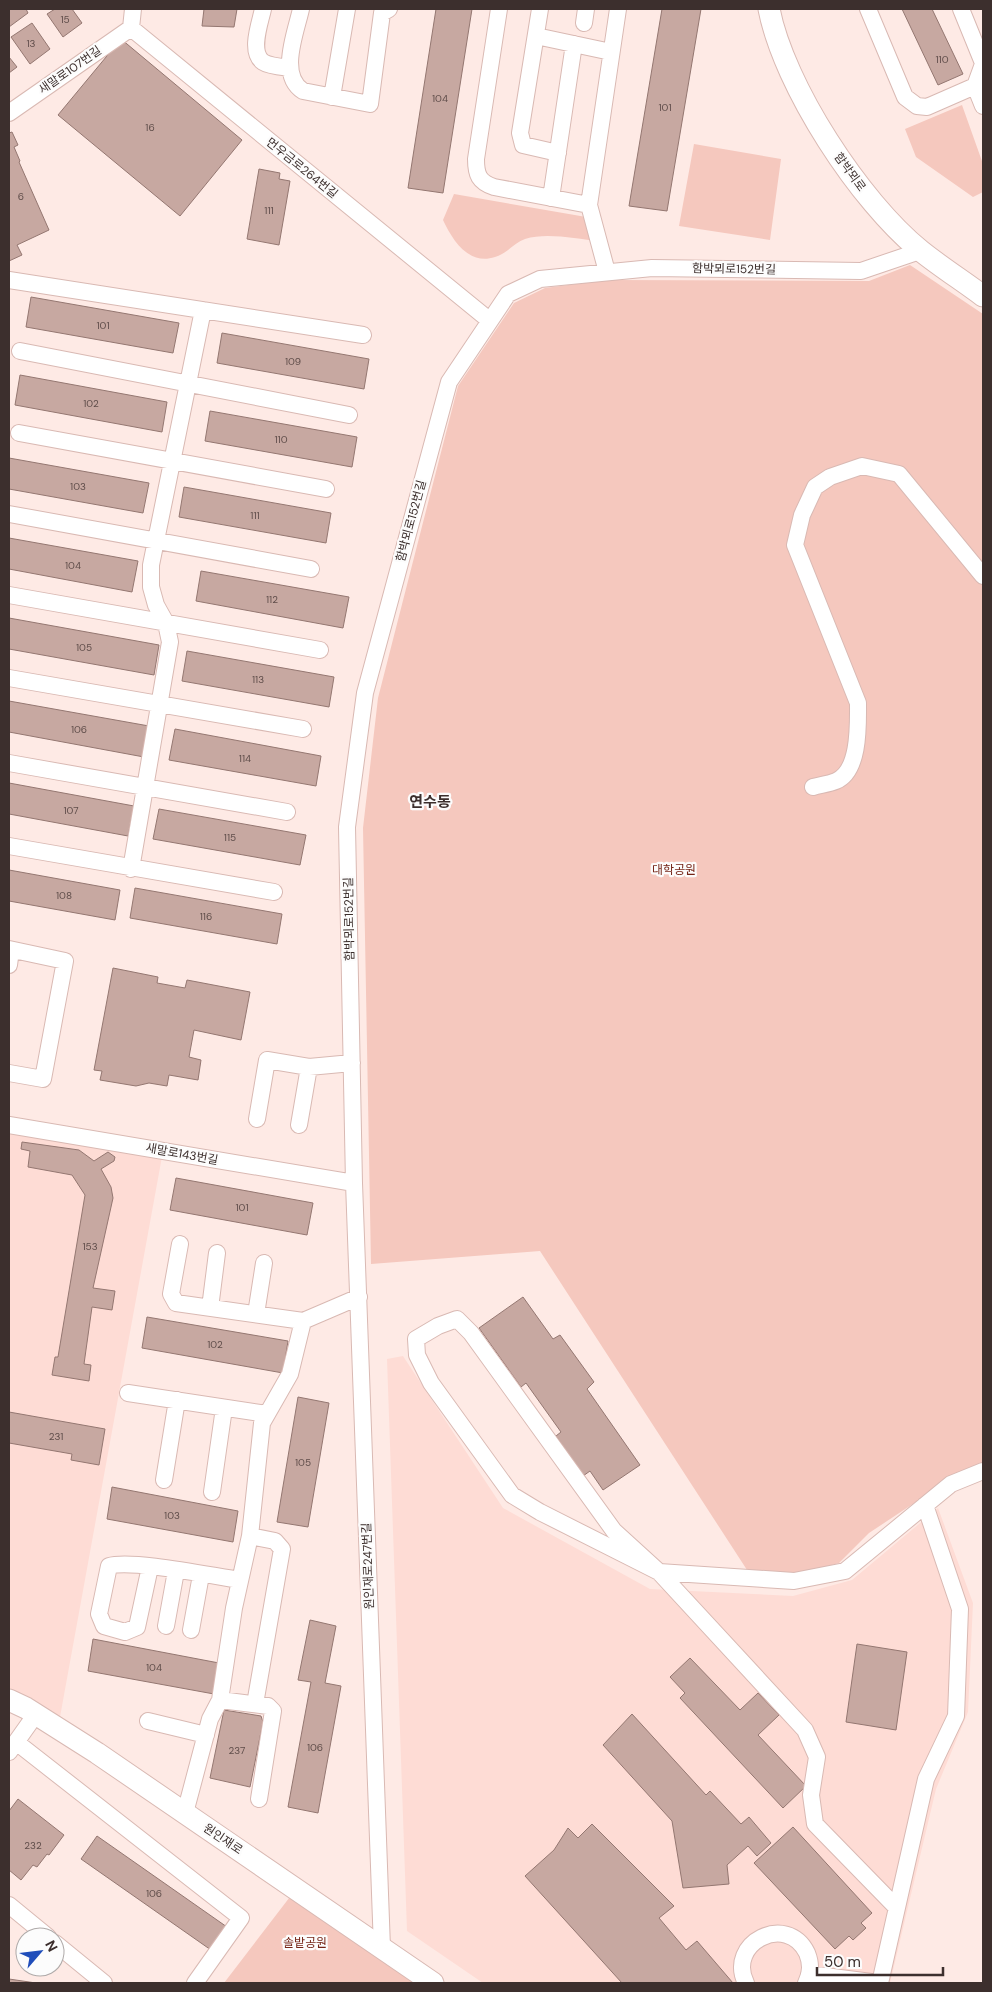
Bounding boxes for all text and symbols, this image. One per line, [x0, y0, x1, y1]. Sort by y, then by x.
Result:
house number: 15 [60, 13, 70, 26]
house number: 13 [26, 37, 36, 50]
street label: 새말로107번길 [35, 42, 105, 98]
house number: 110 [935, 53, 949, 66]
house number: 104 [432, 92, 448, 105]
house number: 101 [658, 101, 672, 114]
house number: 16 [145, 121, 155, 134]
street label: 먼우금로264번길 [263, 134, 341, 202]
street label: 함박뫼로 [831, 149, 869, 195]
house number: 6 [18, 190, 24, 203]
house number: 111 [264, 204, 274, 217]
street label: 함박뫼로152번길 [692, 260, 776, 278]
house number: 101 [96, 319, 110, 332]
house number: 109 [285, 355, 301, 368]
house number: 102 [83, 397, 99, 410]
house number: 110 [274, 433, 288, 446]
street label: 함박뫼로152번길 [392, 478, 430, 564]
house number: 103 [70, 480, 86, 493]
house number: 111 [250, 509, 260, 522]
house number: 104 [65, 559, 81, 572]
house number: 112 [266, 593, 278, 606]
house number: 105 [76, 641, 92, 654]
house number: 113 [252, 673, 264, 686]
house number: 106 [71, 723, 87, 736]
house number: 114 [239, 752, 251, 765]
district label: 연수동 [409, 792, 451, 812]
house number: 107 [63, 804, 79, 817]
house number: 115 [224, 831, 236, 844]
park label: 대학공원 [652, 862, 696, 878]
street label: 함박뫼로152번길 [340, 877, 358, 961]
house number: 108 [56, 889, 72, 902]
house number: 116 [200, 910, 212, 923]
street label: 새말로143번길 [145, 1140, 219, 1168]
house number: 101 [235, 1201, 249, 1214]
house number: 153 [82, 1240, 98, 1253]
house number: 102 [207, 1338, 223, 1351]
house number: 231 [49, 1430, 63, 1443]
house number: 105 [295, 1456, 311, 1469]
house number: 103 [164, 1509, 180, 1522]
street label: 원인재로247번길 [358, 1522, 378, 1610]
house number: 104 [146, 1661, 162, 1674]
house number: 106 [307, 1741, 323, 1754]
house number: 237 [229, 1744, 245, 1757]
street label: 원인재로 [200, 1820, 246, 1858]
house number: 232 [24, 1839, 42, 1852]
house number: 106 [146, 1887, 162, 1900]
north arrow [15, 1927, 65, 1977]
park label: 솔밭공원 [283, 1935, 327, 1951]
text: N [41, 1937, 62, 1955]
scale bar [817, 1944, 943, 1976]
text: 50 m [824, 1952, 861, 1972]

